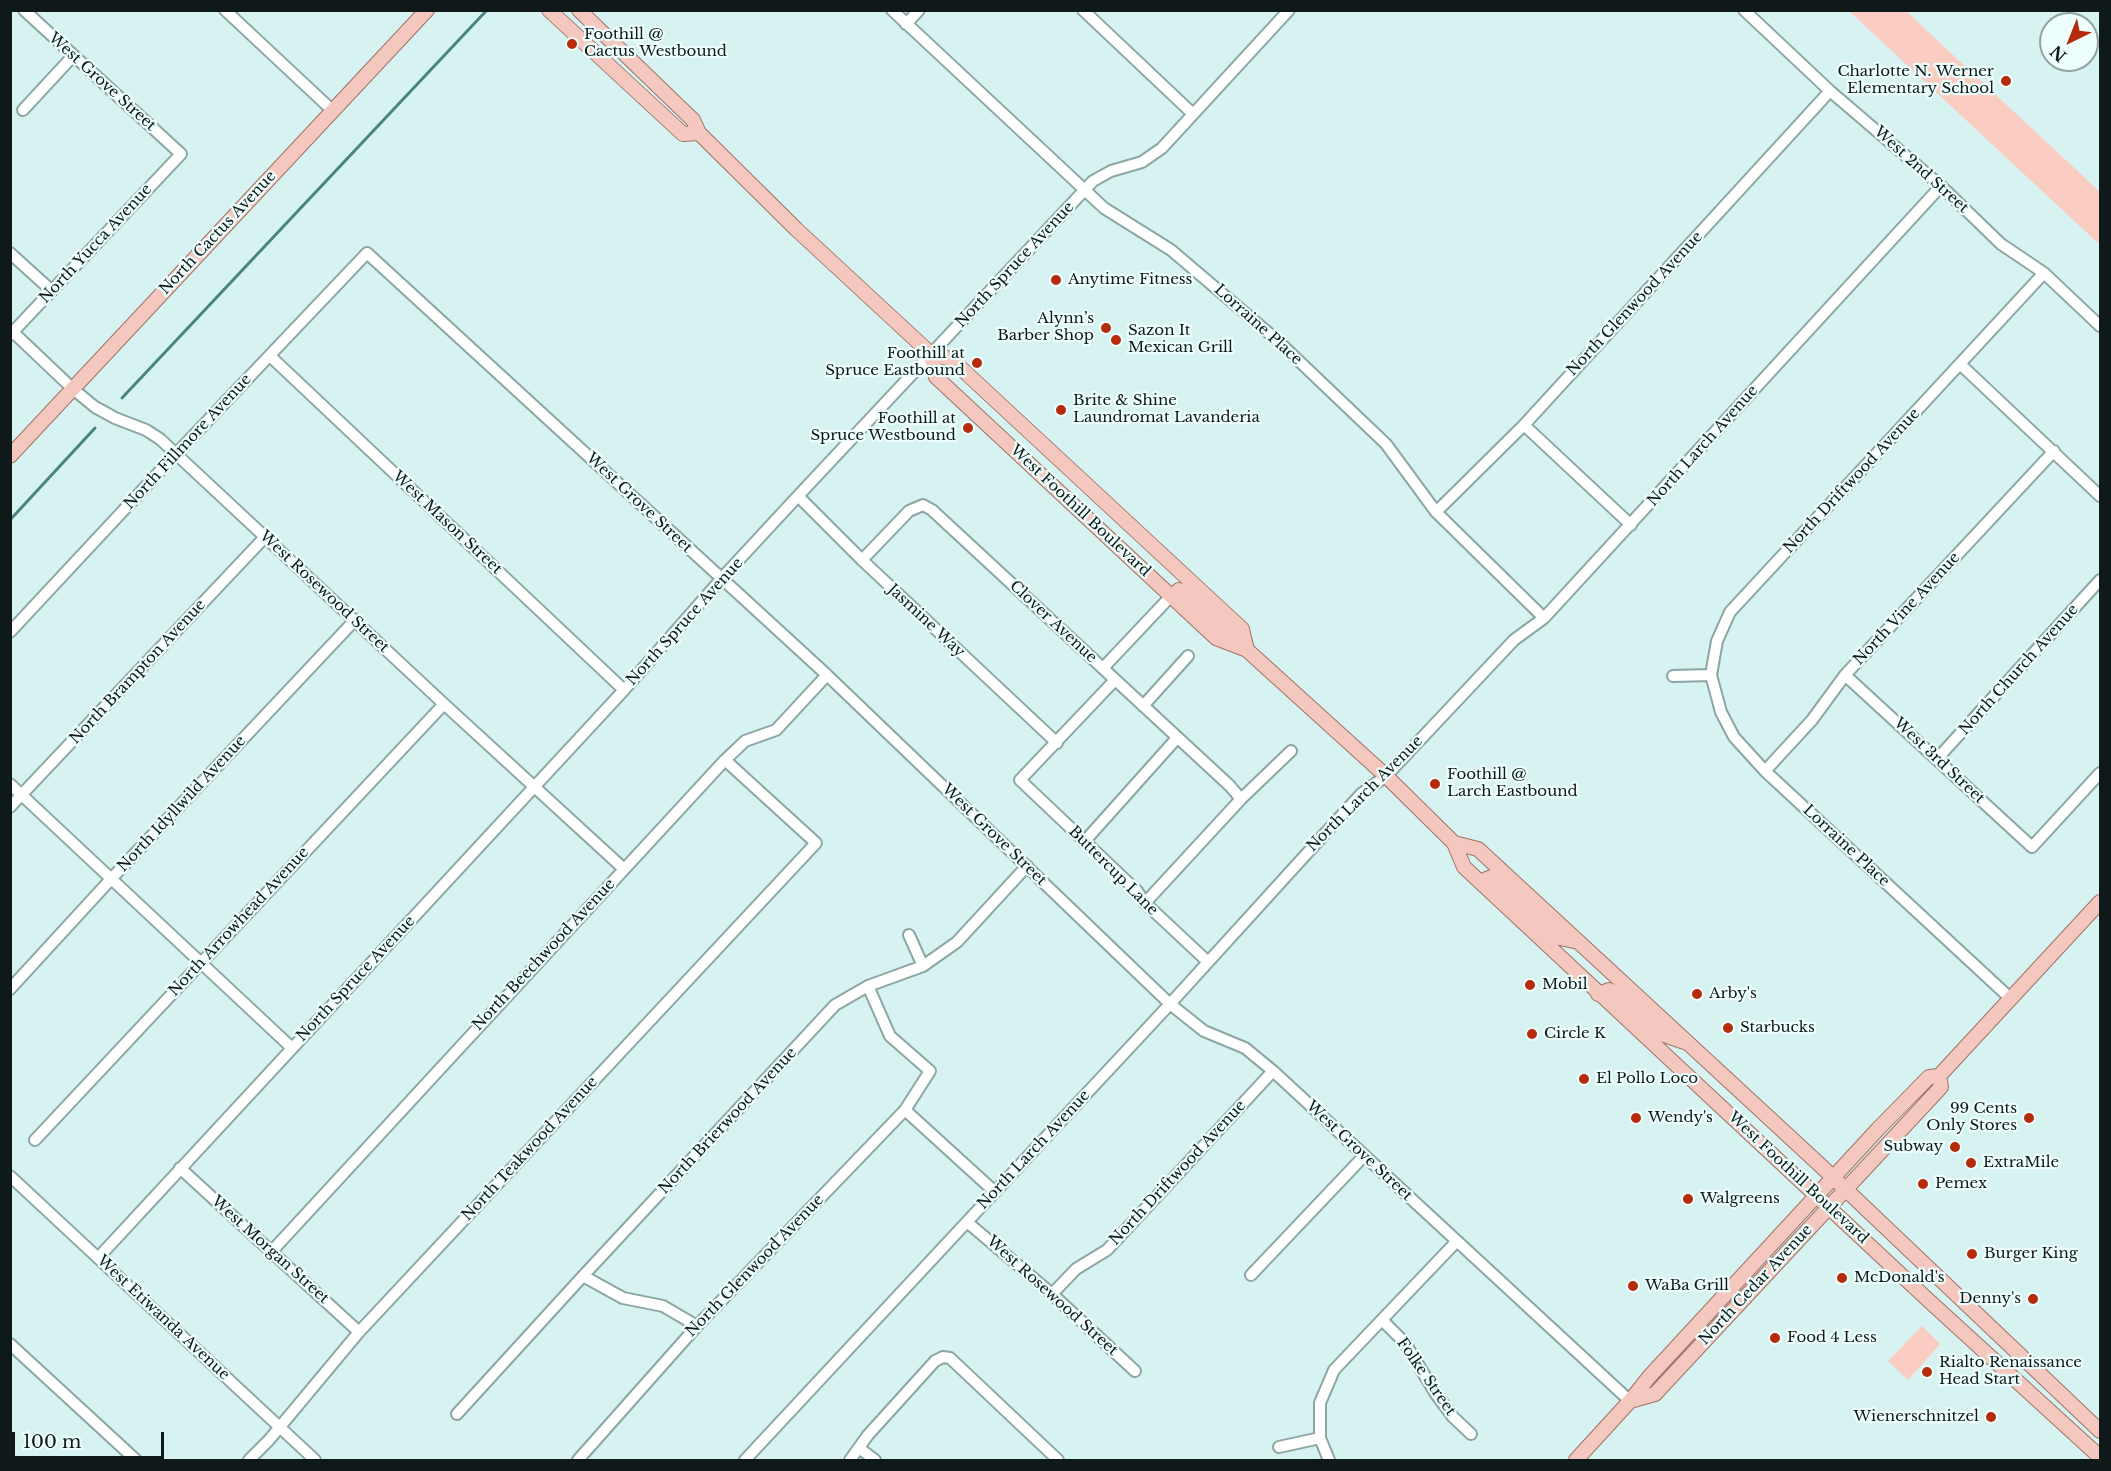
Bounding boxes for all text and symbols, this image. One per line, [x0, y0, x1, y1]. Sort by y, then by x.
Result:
north arrow [2039, 12, 2099, 72]
place label: Foothill @ Cactus Westbound [584, 26, 727, 61]
street label: West Grove Street [45, 29, 159, 135]
marker: Foothill @ Cactus Westbound [565, 37, 579, 51]
text: N [2046, 41, 2070, 66]
place label: Charlotte N. Werner Elementary School [1837, 63, 1994, 98]
marker: Charlotte N. Werner Elementary School [1999, 74, 2013, 88]
street label: West 2nd Street [1870, 123, 1972, 217]
street label: North Cactus Avenue [156, 167, 280, 299]
street label: North Yucca Avenue [36, 181, 156, 307]
street label: North Spruce Avenue [952, 198, 1078, 332]
street label: North Glenwood Avenue [1563, 228, 1707, 380]
place label: Anytime Fitness [1068, 271, 1192, 289]
marker: Anytime Fitness [1049, 273, 1063, 287]
street label: Lorraine Place [1210, 281, 1306, 369]
place label: Alynn’s Barber Shop [997, 310, 1094, 345]
marker: Alynn’s Barber Shop [1099, 321, 1113, 335]
place label: Sazon It Mexican Grill [1128, 322, 1233, 357]
marker: Sazon It Mexican Grill [1109, 333, 1123, 347]
place label: Foothill at Spruce Eastbound [825, 345, 965, 380]
marker: Foothill at Spruce Eastbound [970, 356, 984, 370]
street label: North Fillmore Avenue [121, 371, 255, 513]
street label: North Larch Avenue [1644, 382, 1762, 510]
place label: Brite & Shine Laundromat Lavanderia [1073, 392, 1260, 427]
marker: Brite & Shine Laundromat Lavanderia [1054, 403, 1068, 417]
street label: North Driftwood Avenue [1780, 405, 1924, 557]
place label: Foothill at Spruce Westbound [810, 410, 956, 445]
marker: Foothill at Spruce Westbound [961, 421, 975, 435]
street label: West Foothill Boulevard [1006, 441, 1154, 581]
street label: West Grove Street [582, 449, 696, 557]
street label: West Mason Street [389, 468, 505, 578]
street label: West Rosewood Street [256, 527, 392, 657]
street label: North Vine Avenue [1850, 549, 1964, 669]
street label: North Spruce Avenue [623, 555, 747, 689]
street label: Clover Avenue [1006, 577, 1100, 667]
street label: Jasmine Way [884, 581, 968, 661]
street label: North Brampton Avenue [66, 596, 210, 748]
street label: North Church Avenue [1956, 601, 2082, 739]
street label: West 3rd Street [1890, 714, 1988, 808]
street label: North Idyllwild Avenue [114, 732, 250, 876]
street label: North Larch Avenue [1303, 732, 1427, 856]
place label: Foothill @ Larch Eastbound [1447, 766, 1578, 801]
marker: Foothill @ Larch Eastbound [1428, 777, 1442, 791]
street label: West Grove Street [938, 781, 1050, 889]
street label: Lorraine Place [1799, 801, 1893, 891]
street label: Buttercup Lane [1065, 823, 1161, 919]
street label: North Arrowhead Avenue [165, 844, 313, 1000]
street label: North Beechwood Avenue [469, 875, 619, 1035]
street label: North Spruce Avenue [293, 912, 419, 1046]
place label: Mobil [1542, 976, 1588, 994]
marker: Mobil [1523, 978, 1537, 992]
place label: Arby's [1709, 985, 1757, 1003]
marker: Arby's [1690, 987, 1704, 1001]
place label: Starbucks [1740, 1019, 1815, 1037]
marker: Starbucks [1721, 1021, 1735, 1035]
place label: Circle K [1544, 1025, 1606, 1043]
marker: Circle K [1525, 1027, 1539, 1041]
street label: North Brierwood Avenue [655, 1044, 801, 1198]
place label: El Pollo Loco [1596, 1070, 1698, 1088]
marker: El Pollo Loco [1577, 1072, 1591, 1086]
street label: North Teakwood Avenue [458, 1073, 602, 1225]
street label: North Larch Avenue [974, 1087, 1094, 1213]
street label: North Driftwood Avenue [1106, 1097, 1250, 1249]
street label: West Grove Street [1302, 1097, 1416, 1205]
place label: 99 Cents Only Stores [1926, 1100, 2017, 1135]
street label: West Foothill Boulevard [1724, 1108, 1872, 1248]
place label: Wendy's [1648, 1109, 1713, 1127]
marker: Wendy's [1629, 1111, 1643, 1125]
marker: 99 Cents Only Stores [2022, 1111, 2036, 1125]
place label: Subway [1884, 1138, 1943, 1156]
marker: Subway [1948, 1140, 1962, 1154]
place label: ExtraMile [1983, 1154, 2059, 1172]
marker: ExtraMile [1964, 1156, 1978, 1170]
place label: Pemex [1935, 1175, 1987, 1193]
marker: Pemex [1916, 1177, 1930, 1191]
place label: Walgreens [1700, 1190, 1780, 1208]
street label: North Glenwood Avenue [682, 1191, 828, 1341]
marker: Walgreens [1681, 1192, 1695, 1206]
street label: West Morgan Street [208, 1193, 332, 1307]
street label: North Cedar Avenue [1696, 1221, 1816, 1349]
street label: West Rosewood Street [983, 1232, 1121, 1360]
place label: Burger King [1984, 1245, 2078, 1263]
marker: Burger King [1965, 1247, 1979, 1261]
street label: West Etiwanda Avenue [93, 1252, 233, 1384]
place label: McDonald's [1854, 1269, 1945, 1287]
marker: McDonald's [1835, 1271, 1849, 1285]
place label: WaBa Grill [1645, 1277, 1729, 1295]
marker: WaBa Grill [1626, 1279, 1640, 1293]
place label: Denny's [1959, 1290, 2021, 1308]
marker: Denny's [2026, 1292, 2040, 1306]
place label: Food 4 Less [1787, 1329, 1877, 1347]
marker: Food 4 Less [1768, 1331, 1782, 1345]
street label: Folke Street [1393, 1335, 1459, 1419]
place label: Rialto Renaissance Head Start [1939, 1354, 2082, 1389]
marker: Rialto Renaissance Head Start [1920, 1365, 1934, 1379]
place label: Wienerschnitzel [1854, 1408, 1979, 1426]
marker: Wienerschnitzel [1984, 1410, 1998, 1424]
scale bar [15, 1420, 166, 1458]
text: 100 m [23, 1431, 81, 1453]

